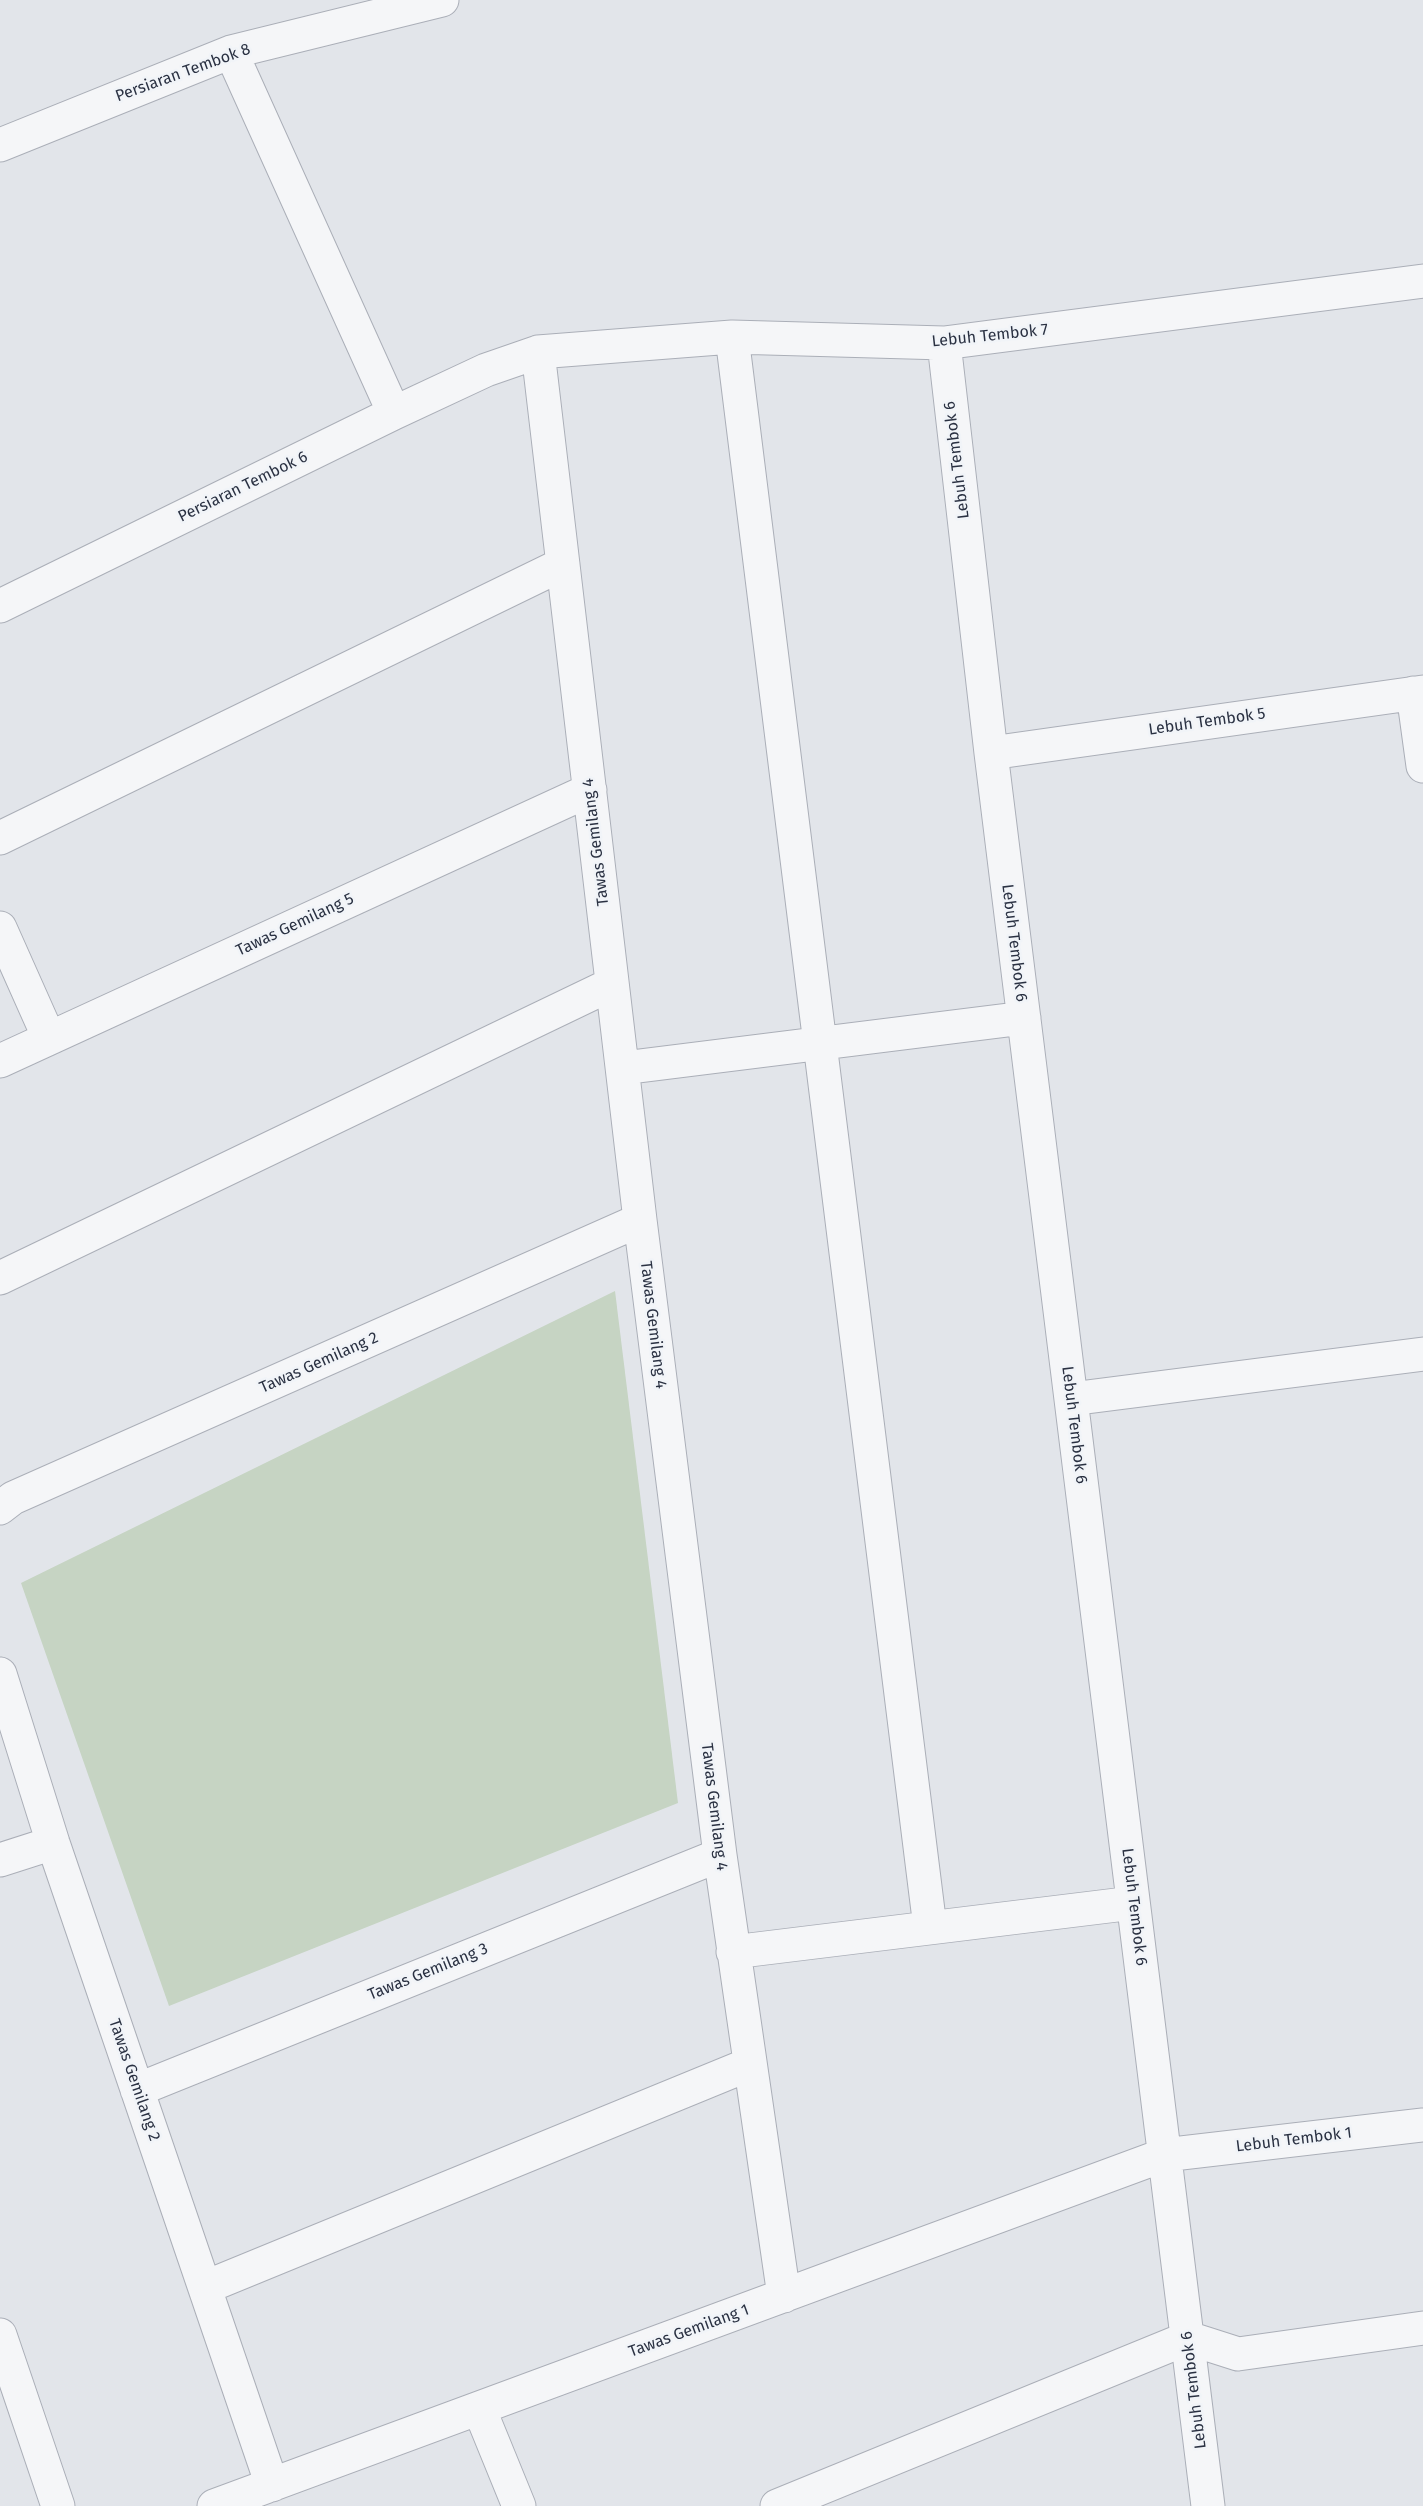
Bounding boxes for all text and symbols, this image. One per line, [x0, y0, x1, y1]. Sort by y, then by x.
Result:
street label: Persiaran Tembok 8 [113, 40, 253, 106]
street label: Lebuh Tembok 7 [931, 320, 1049, 352]
street label: Lebuh Tembok 6 [940, 400, 974, 520]
street label: Persiaran Tembok 6 [175, 447, 311, 527]
street label: Lebuh Tembok 5 [1147, 704, 1267, 740]
street label: Tawas Gemilang 4 [579, 777, 613, 907]
street label: Lebuh Tembok 6 [997, 883, 1031, 1003]
street label: Tawas Gemilang 5 [233, 889, 357, 961]
street label: Tawas Gemilang 4 [636, 1260, 670, 1390]
street label: Tawas Gemilang 2 [257, 1328, 381, 1398]
street label: Lebuh Tembok 6 [1057, 1365, 1091, 1485]
street label: Tawas Gemilang 4 [697, 1742, 731, 1872]
street label: Lebuh Tembok 6 [1117, 1847, 1151, 1967]
street label: Tawas Gemilang 3 [365, 1939, 491, 2005]
street label: Tawas Gemilang 2 [104, 2016, 164, 2144]
street label: Lebuh Tembok 1 [1235, 2123, 1353, 2157]
street label: Tawas Gemilang 1 [626, 2300, 752, 2362]
street label: Lebuh Tembok 6 [1177, 2330, 1211, 2450]

